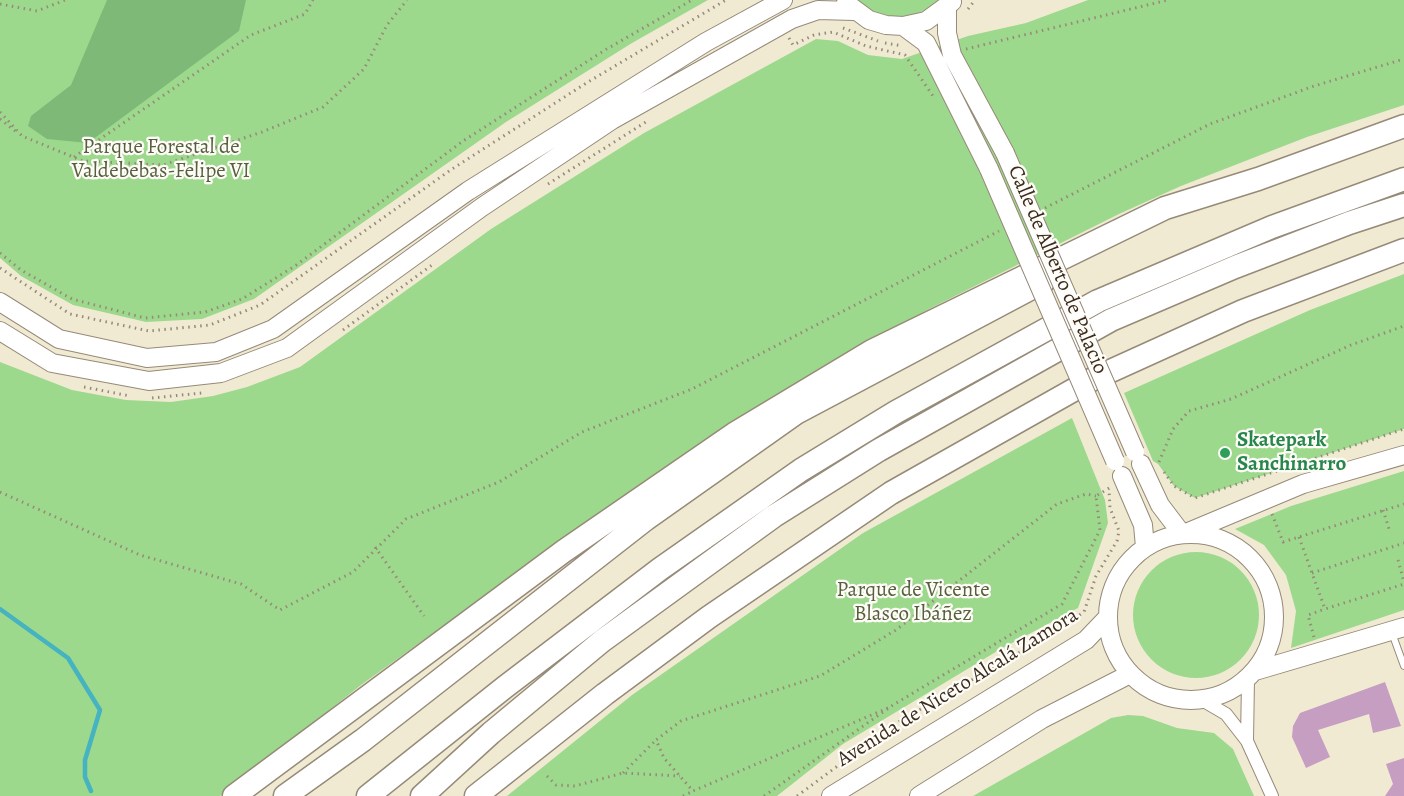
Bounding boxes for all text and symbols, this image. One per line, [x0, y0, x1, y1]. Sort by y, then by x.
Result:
park label: Parque Forestal de Valdebebas-Felipe VI [72, 135, 250, 185]
street label: Calle de Alberto de Palacio [1002, 162, 1112, 378]
place label: Skatepark Sanchinarro [1237, 428, 1346, 478]
marker: Skatepark Sanchinarro [1218, 446, 1232, 460]
park label: Parque de Vicente Blasco Ibáñez [836, 578, 990, 628]
street label: Avenida de Niceto Alcalá Zamora [833, 603, 1083, 773]

